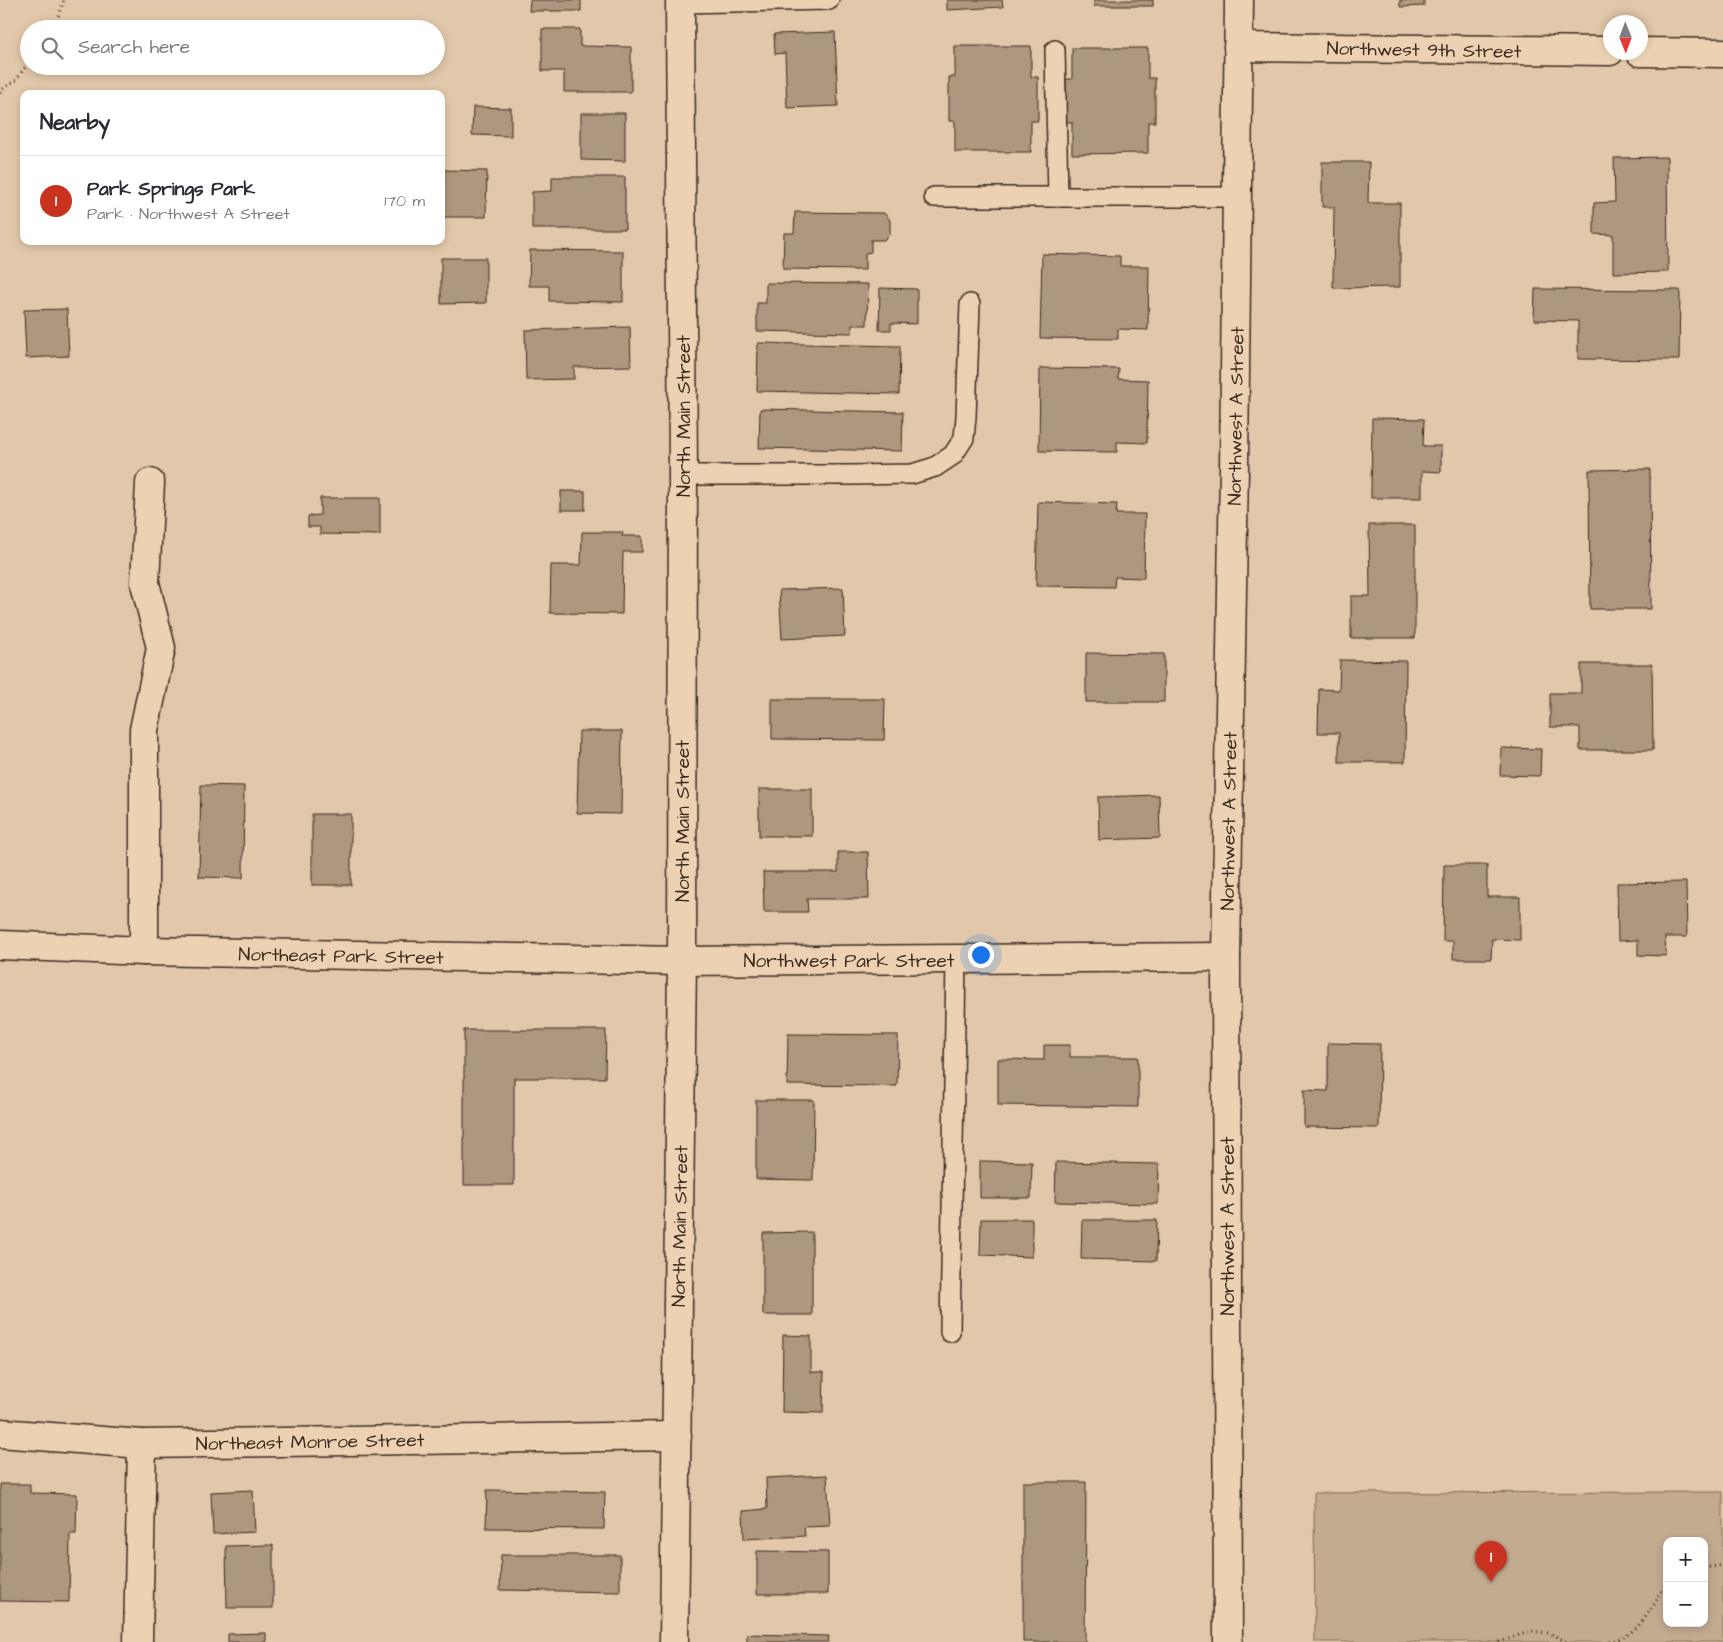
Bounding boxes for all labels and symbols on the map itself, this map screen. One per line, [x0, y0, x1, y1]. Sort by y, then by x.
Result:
north arrow [1603, 15, 1648, 60]
street label: Northwest 9th Street [1326, 35, 1522, 66]
street label: Northwest A Street [1221, 326, 1252, 506]
street label: North Main Street [671, 335, 698, 497]
street label: Northwest A Street [1214, 731, 1245, 911]
street label: North Main Street [670, 740, 697, 902]
street label: Northeast Park Street [238, 941, 444, 972]
your location [968, 942, 994, 968]
street label: Northwest Park Street [744, 948, 955, 975]
street label: Northwest A Street [1215, 1136, 1242, 1316]
street label: North Main Street [666, 1145, 695, 1307]
street label: Northeast Monroe Street [196, 1427, 425, 1458]
pin: 1 [1475, 1541, 1507, 1582]

